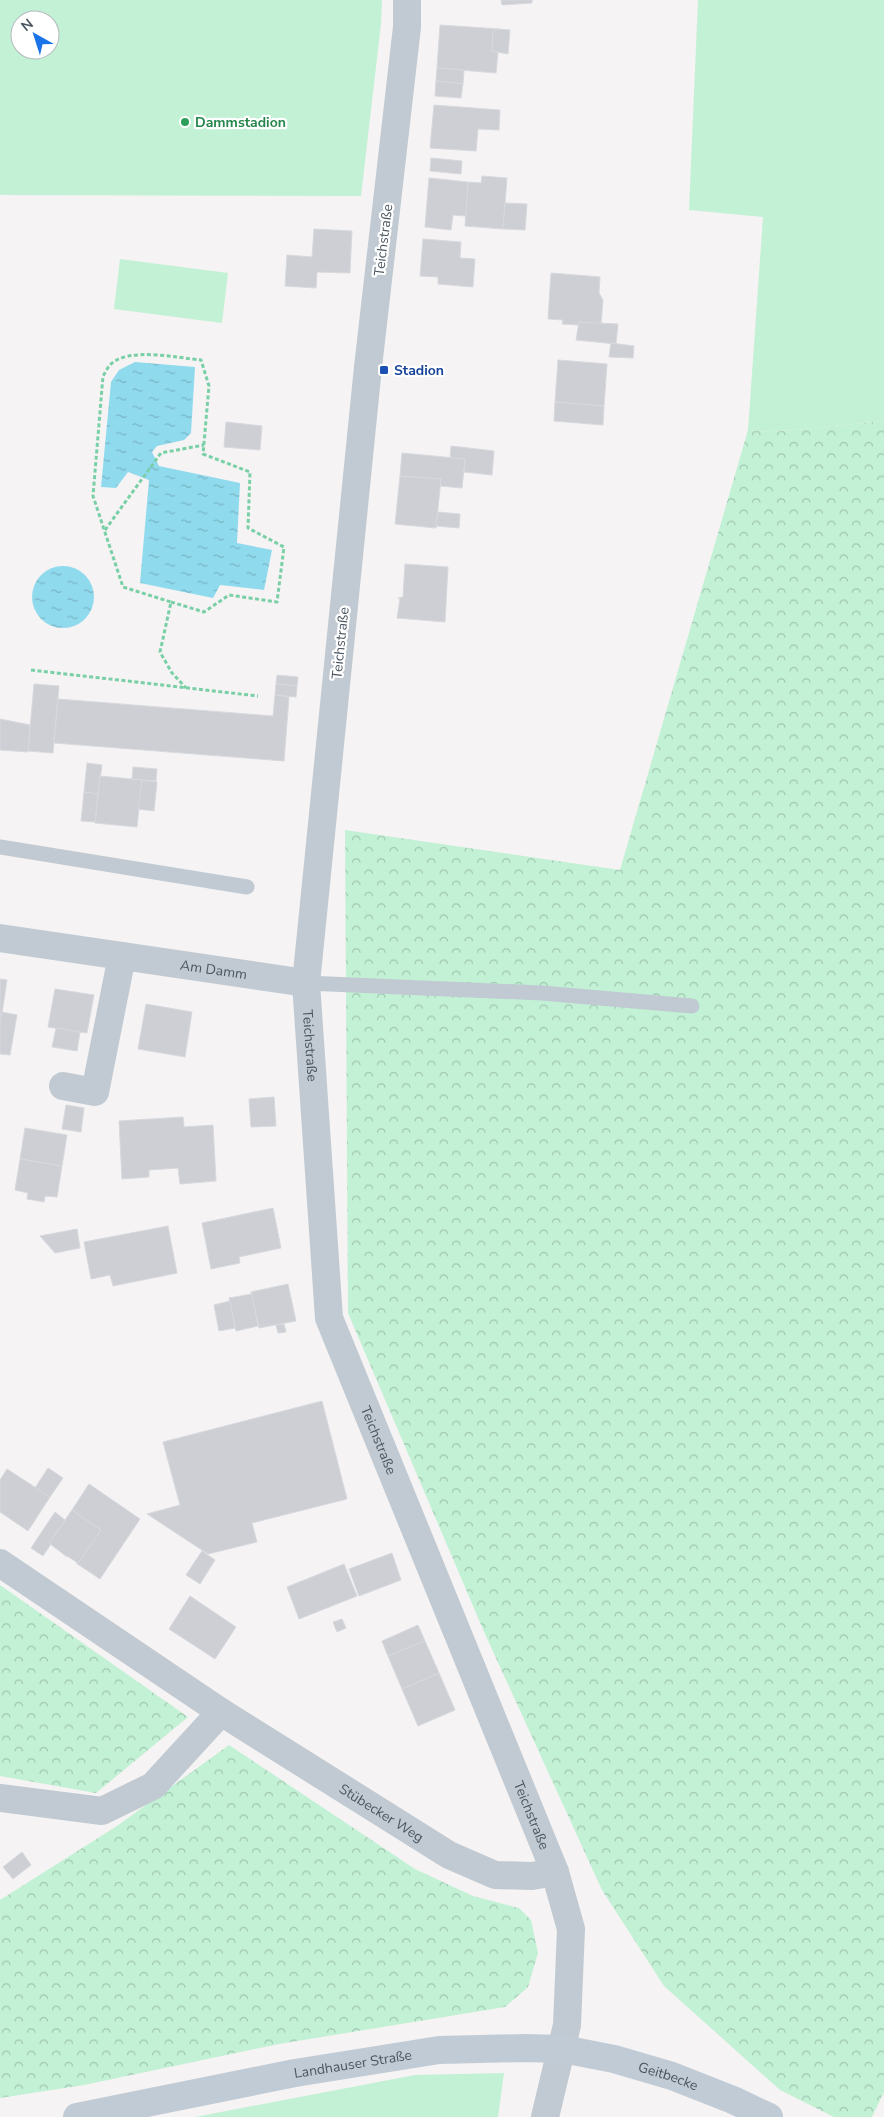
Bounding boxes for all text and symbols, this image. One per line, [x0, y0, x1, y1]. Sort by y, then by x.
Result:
north arrow [10, 10, 60, 60]
text: N [17, 15, 37, 36]
place label: Dammstadion [195, 113, 286, 132]
marker: Dammstadion [179, 116, 191, 128]
street label: Teichstraße [370, 203, 397, 277]
place label: Stadion [394, 361, 444, 380]
marker: Stadion [378, 364, 390, 376]
street label: Teichstraße [327, 606, 354, 680]
street label: Am Damm [179, 956, 248, 984]
street label: Teichstraße [298, 1009, 322, 1082]
street label: Teichstraße [356, 1403, 401, 1477]
street label: Teichstraße [509, 1778, 554, 1852]
street label: Stübecker Weg [335, 1779, 427, 1847]
street label: Landhauser Straße [293, 2045, 413, 2083]
street label: Geitbecke [636, 2058, 701, 2095]

